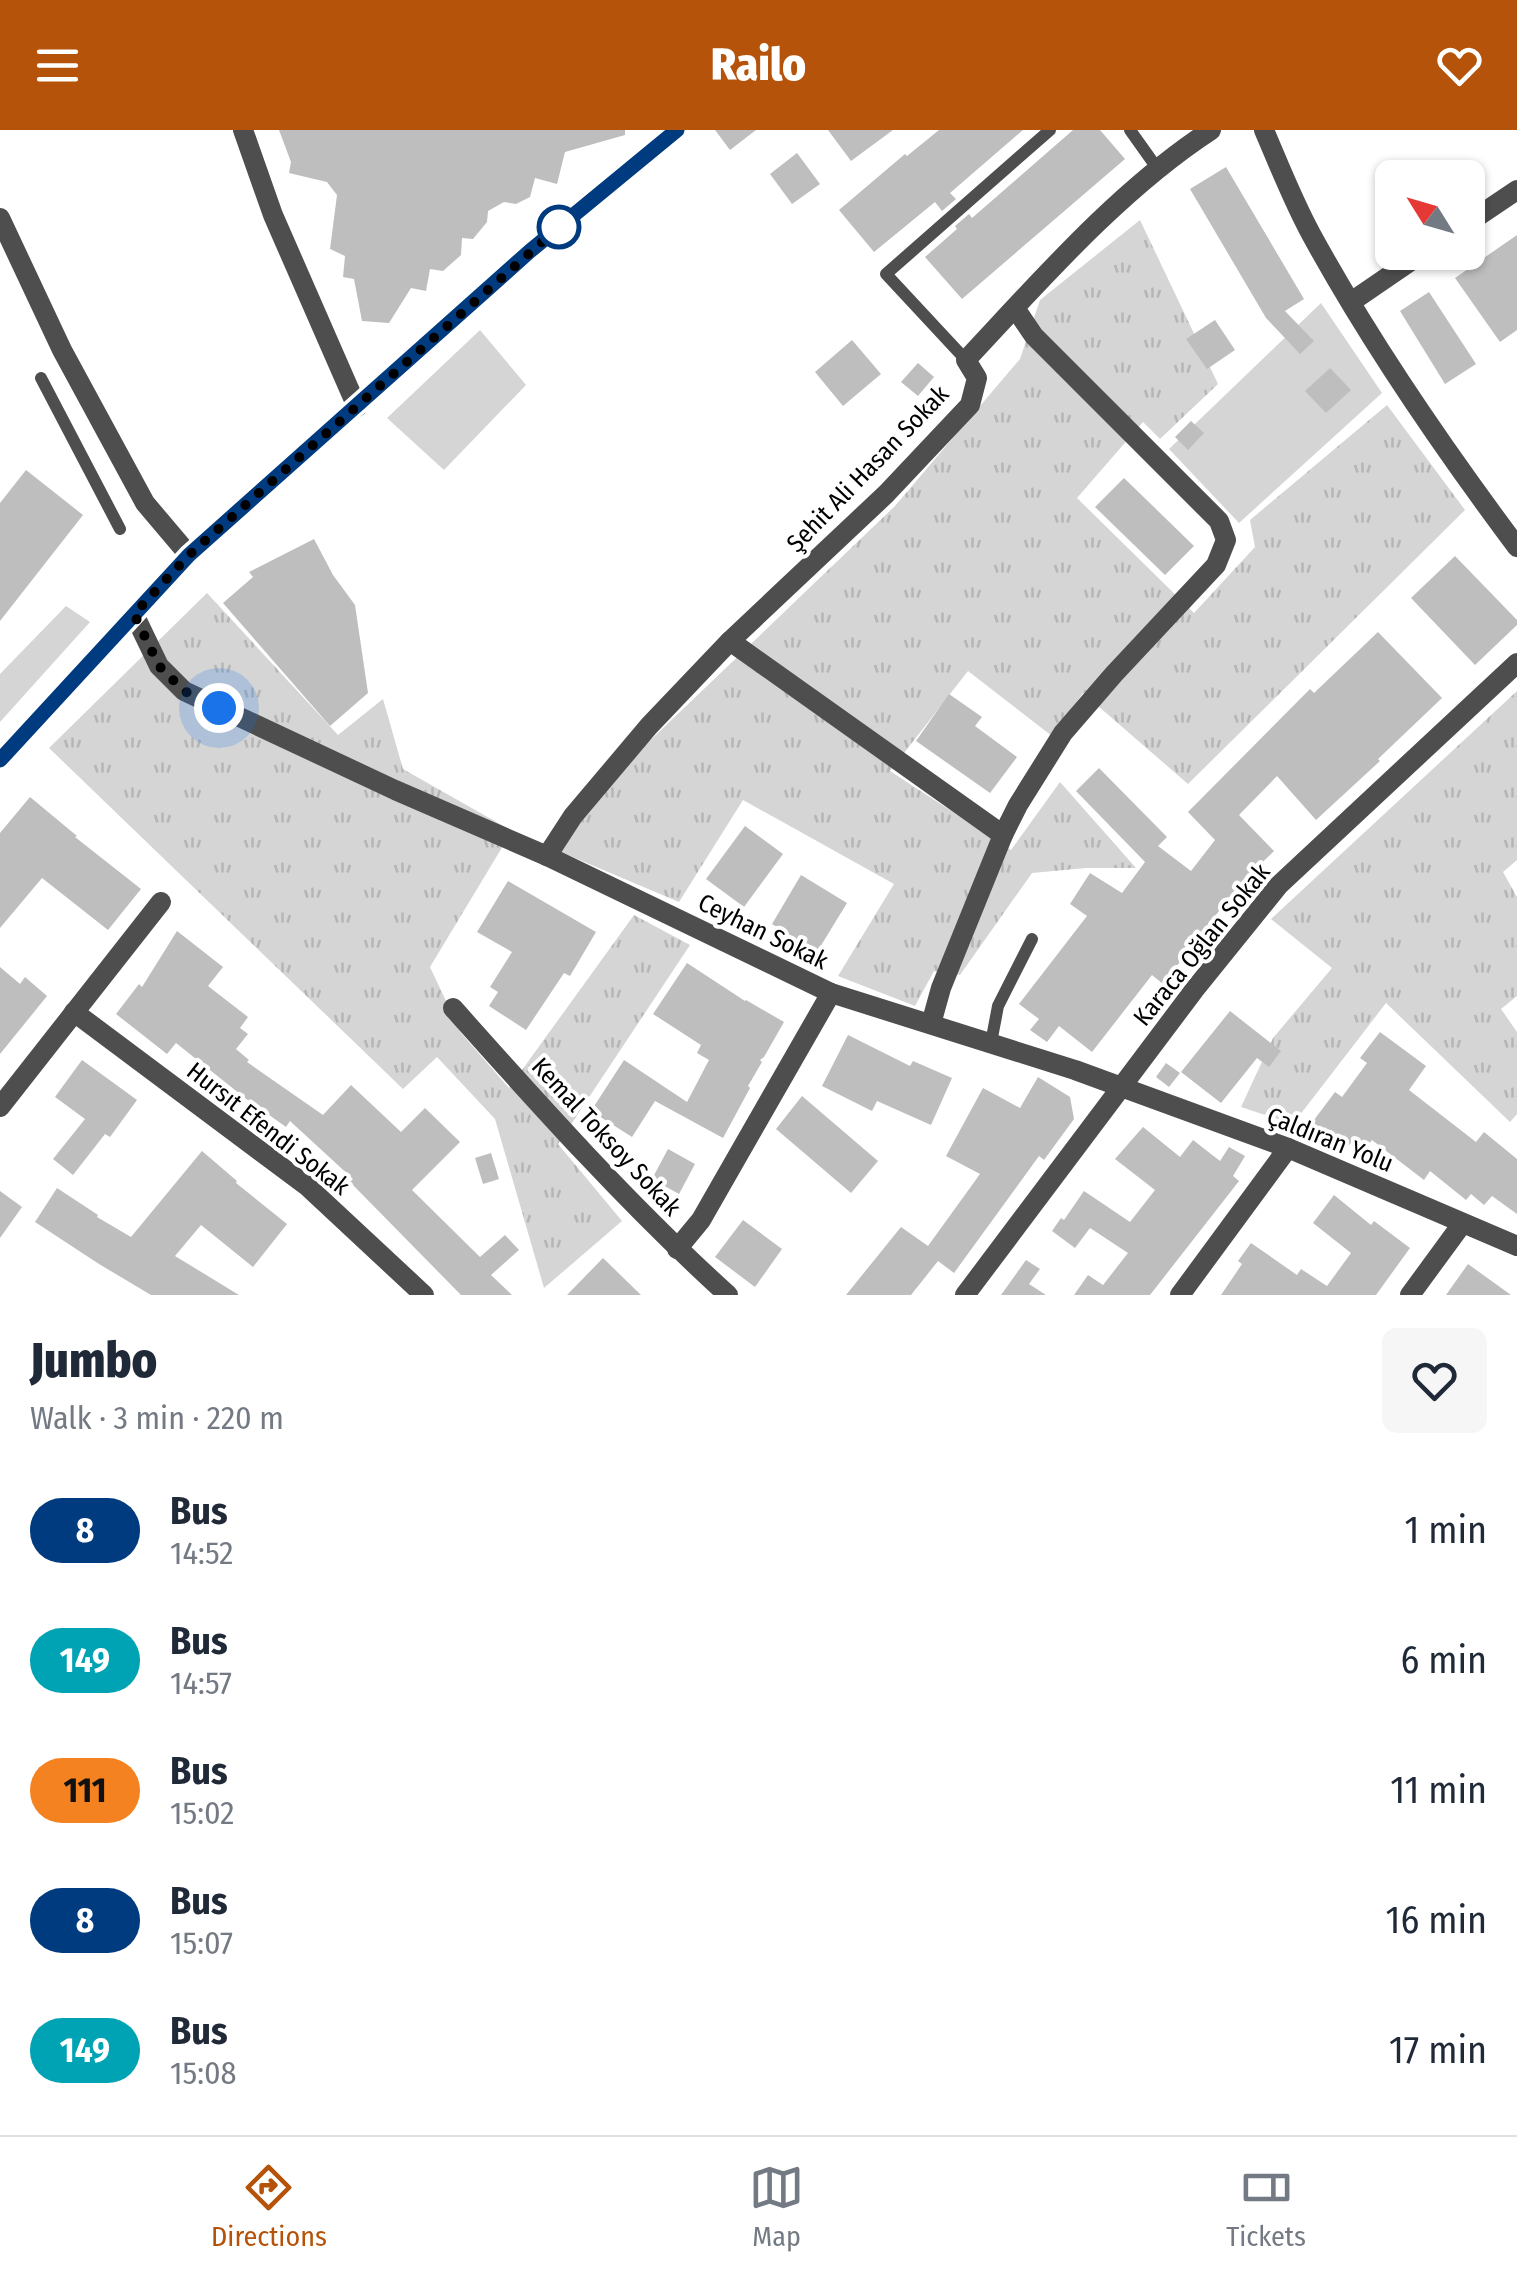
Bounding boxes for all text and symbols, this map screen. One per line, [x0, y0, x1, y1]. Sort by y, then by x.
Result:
icon: menu [30, 38, 85, 93]
text: Railo [711, 38, 806, 92]
icon: heart [1432, 38, 1487, 93]
north arrow [1375, 160, 1485, 270]
map controls [1375, 160, 1485, 270]
unlabelled marker [538, 206, 580, 248]
street label: Şehit Ali Hasan Sokak [781, 379, 955, 559]
your location [194, 683, 244, 733]
street label: Karaca Oğlan Sokak [1127, 858, 1277, 1032]
street label: Ceyhan Sokak [693, 888, 833, 976]
street label: Kemal Toksoy Sokak [525, 1052, 687, 1223]
street label: Hursıt Efendi Sokak [181, 1056, 356, 1202]
street label: Çaldıran Yolu [1262, 1101, 1398, 1179]
button: heart [1382, 1328, 1487, 1433]
text: Jumbo [30, 1332, 157, 1390]
text: Walk · 3 min · 220 m [30, 1399, 284, 1437]
text: Bus [170, 1488, 228, 1534]
text: 1 min [1404, 1507, 1487, 1553]
text: 8 [76, 1509, 94, 1551]
text: 14:52 [170, 1534, 233, 1572]
text: Bus [170, 1618, 228, 1664]
text: 6 min [1400, 1637, 1487, 1683]
text: 149 [60, 1639, 110, 1681]
text: 14:57 [170, 1664, 232, 1702]
text: Bus [170, 1748, 228, 1794]
text: 11 min [1390, 1767, 1487, 1813]
text: 111 [63, 1769, 107, 1811]
text: 15:02 [170, 1794, 234, 1832]
text: Bus [170, 1878, 228, 1924]
text: 16 min [1386, 1897, 1487, 1943]
text: 8 [76, 1899, 94, 1941]
text: 15:07 [170, 1924, 233, 1962]
text: Bus [170, 2008, 228, 2054]
text: 17 min [1389, 2027, 1487, 2073]
text: 149 [60, 2029, 110, 2071]
text: 15:08 [170, 2054, 237, 2092]
tab: Directions [211, 2160, 327, 2253]
tab: Map [749, 2160, 804, 2253]
tab: Tickets [1226, 2160, 1306, 2253]

